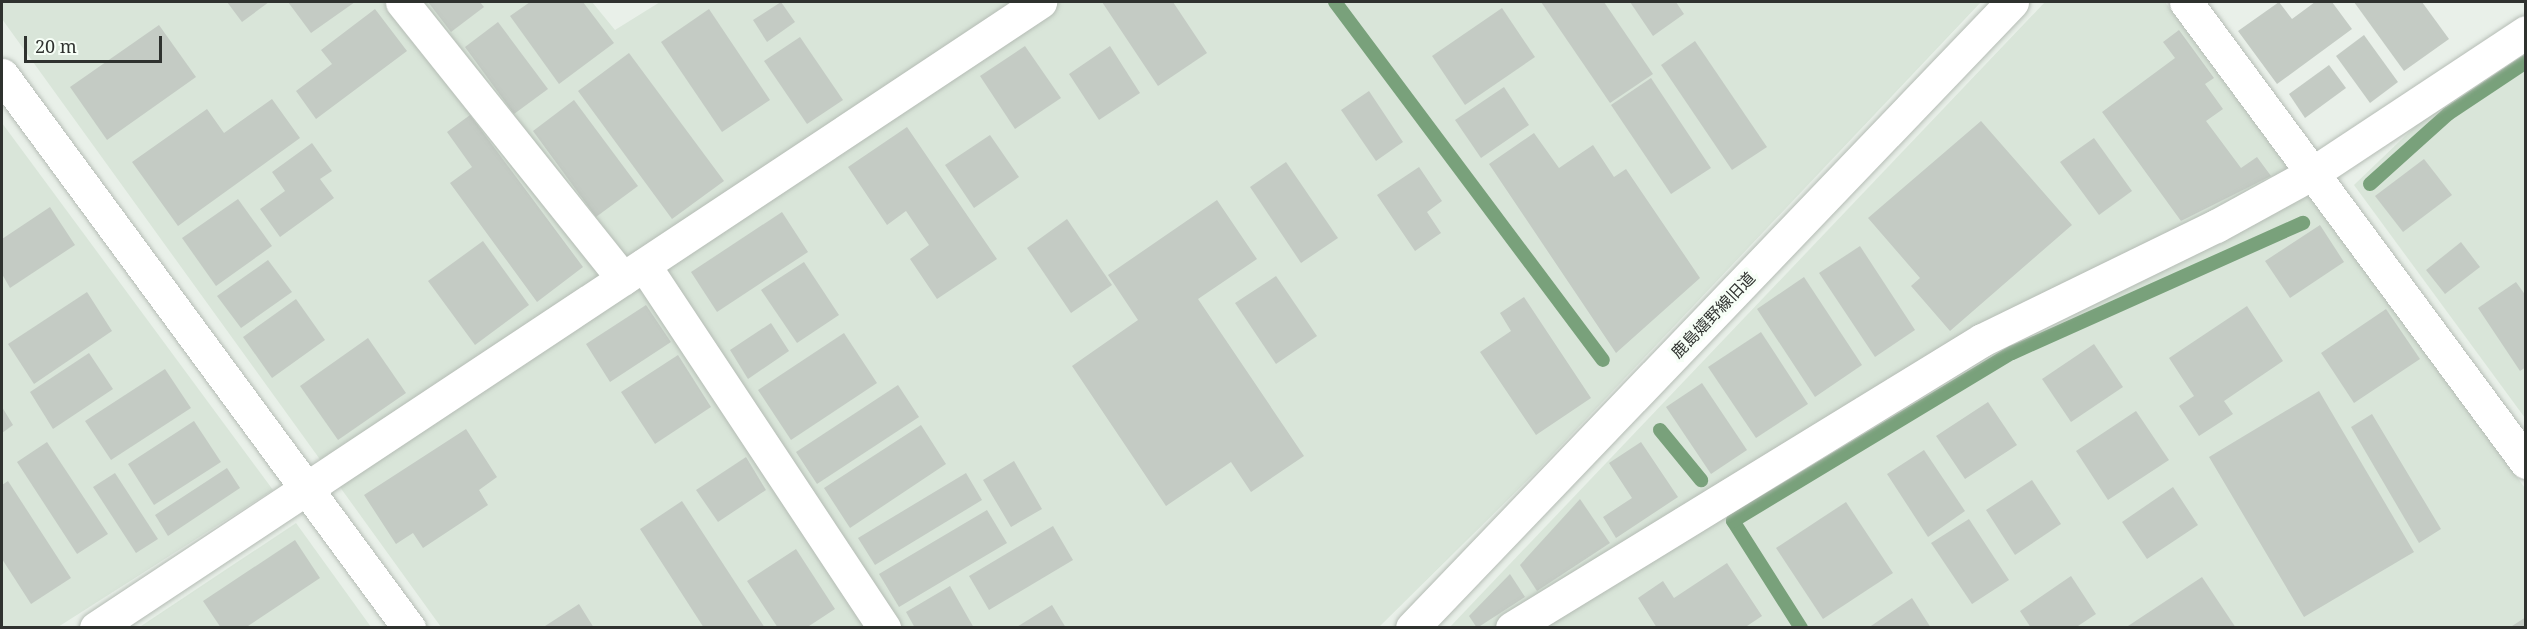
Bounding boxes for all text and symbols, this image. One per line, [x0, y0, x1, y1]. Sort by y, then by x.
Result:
scale bar [27, 24, 165, 62]
text: 20 m [35, 34, 77, 58]
street label: 鹿島嬉野線旧道 [1667, 268, 1759, 362]

